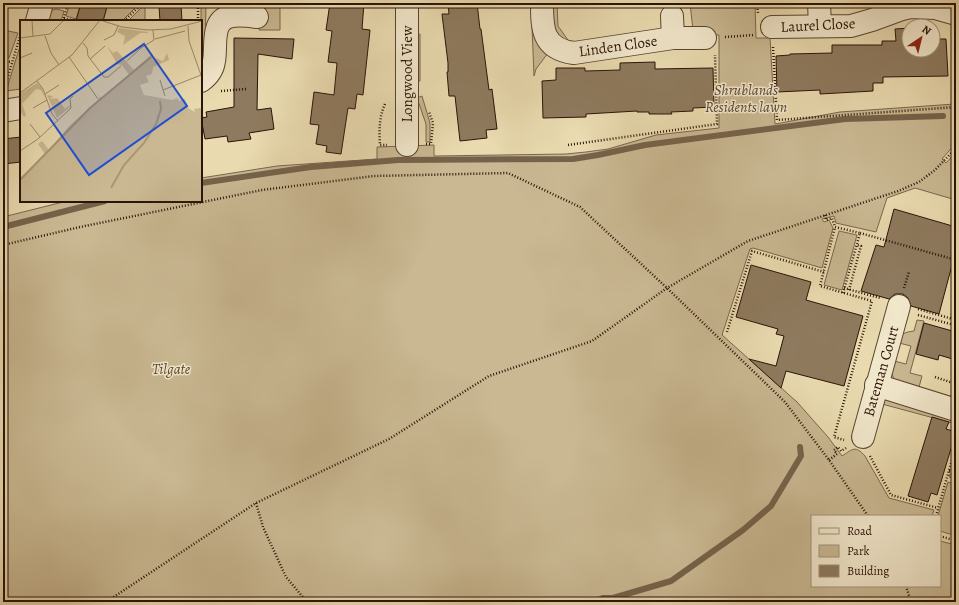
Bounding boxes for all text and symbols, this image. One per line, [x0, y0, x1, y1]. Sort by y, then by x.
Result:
street label: Laurel Close [780, 13, 856, 37]
north arrow [901, 18, 941, 58]
inset map [20, 20, 202, 202]
text: N [919, 22, 934, 39]
street label: Longwood View [397, 25, 417, 123]
street label: Linden Close [577, 31, 659, 61]
park label: Shrublands Residents lawn [705, 80, 787, 117]
street label: Bateman Court [858, 323, 904, 419]
park label: Tilgate [152, 359, 191, 379]
legend [811, 515, 941, 587]
text: Road [847, 523, 873, 539]
text: Park [847, 543, 870, 559]
text: Building [847, 563, 889, 579]

